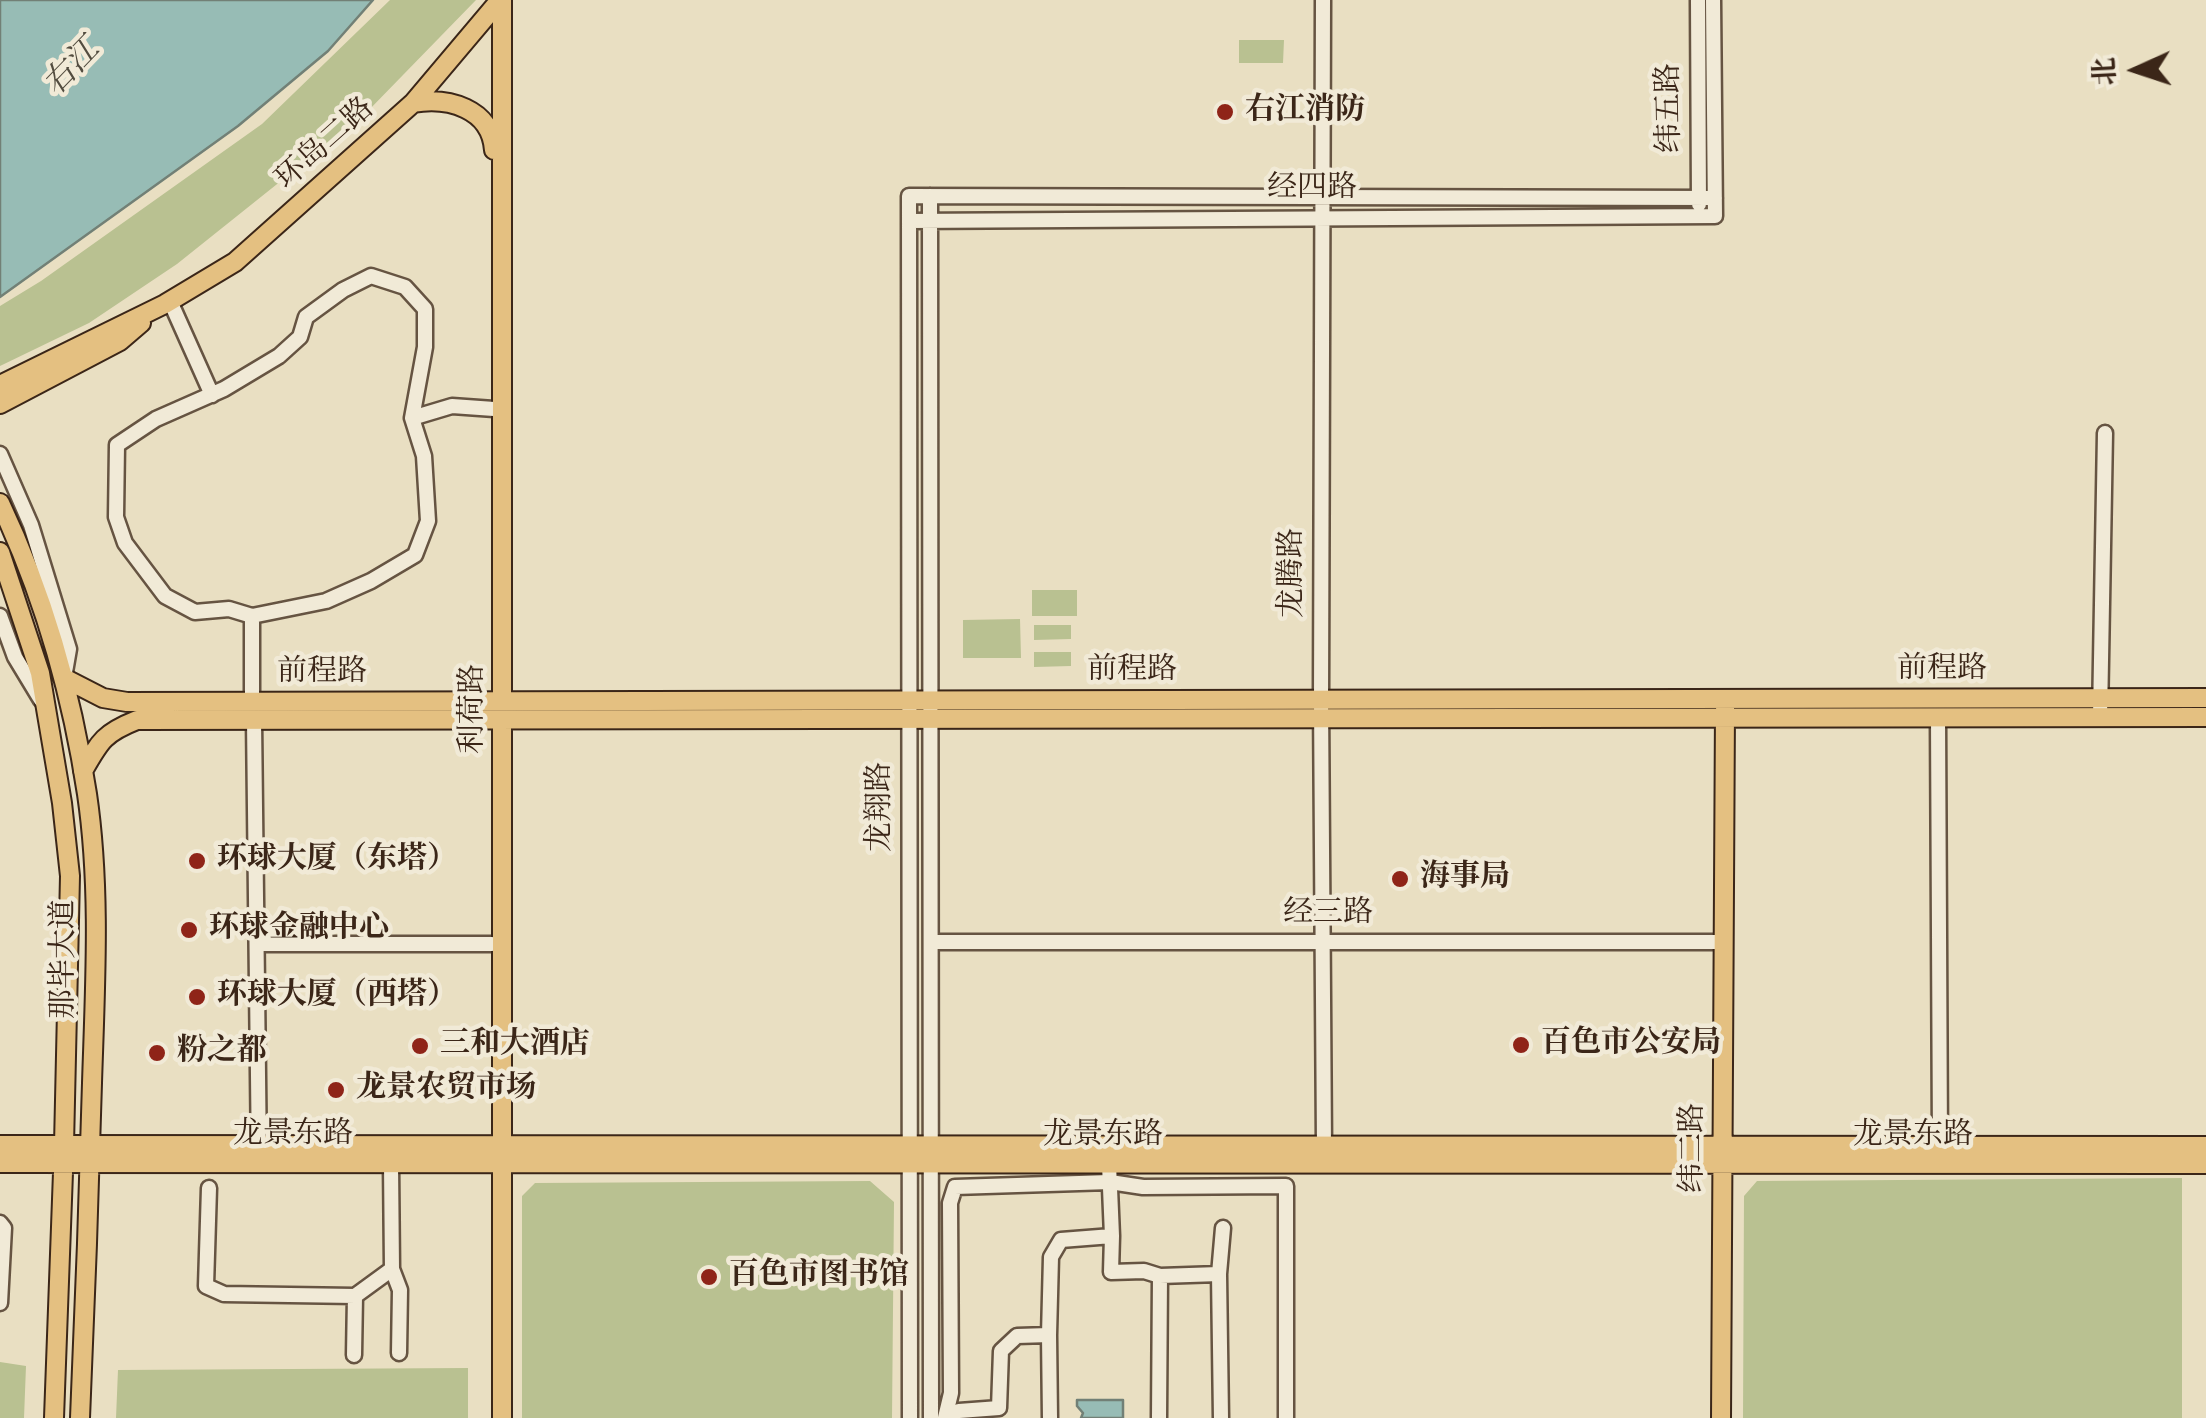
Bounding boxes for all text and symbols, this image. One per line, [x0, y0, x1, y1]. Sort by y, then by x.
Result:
north arrow [2086, 20, 2186, 120]
water label: 右江 [37, 33, 109, 105]
text: 北 [2087, 57, 2124, 87]
street label: 纬五路 [1652, 63, 1690, 153]
street label: 环岛二路 [269, 91, 383, 199]
place label: 右江消防 [1245, 94, 1365, 130]
marker: 右江消防 [1214, 101, 1236, 123]
street label: 经四路 [1267, 172, 1357, 208]
street label: 龙腾路 [1276, 528, 1312, 618]
street label: 前程路 [1897, 653, 1987, 689]
street label: 前程路 [1087, 654, 1177, 690]
street label: 前程路 [277, 656, 367, 692]
street label: 利荷路 [457, 664, 493, 754]
street label: 龙翔路 [864, 762, 900, 852]
place label: 环球大厦（东塔） [217, 843, 457, 879]
marker: 环球大厦（东塔） [186, 850, 208, 872]
place label: 海事局 [1420, 861, 1510, 897]
marker: 海事局 [1389, 868, 1411, 890]
street label: 经三路 [1283, 897, 1373, 933]
street label: 那毕大道 [48, 899, 84, 1019]
place label: 环球金融中心 [209, 912, 389, 948]
marker: 环球金融中心 [178, 919, 200, 941]
place label: 环球大厦（西塔） [217, 979, 457, 1015]
marker: 环球大厦（西塔） [186, 986, 208, 1008]
place label: 百色市公安局 [1541, 1027, 1721, 1063]
place label: 三和大酒店 [440, 1028, 590, 1064]
marker: 百色市公安局 [1510, 1034, 1532, 1056]
place label: 粉之都 [177, 1035, 267, 1071]
marker: 三和大酒店 [409, 1035, 431, 1057]
marker: 粉之都 [146, 1042, 168, 1064]
place label: 龙景农贸市场 [356, 1072, 536, 1108]
marker: 龙景农贸市场 [325, 1079, 347, 1101]
street label: 纬二路 [1677, 1103, 1713, 1193]
street label: 龙景东路 [233, 1118, 353, 1154]
street label: 龙景东路 [1043, 1119, 1163, 1155]
street label: 龙景东路 [1853, 1119, 1973, 1155]
place label: 百色市图书馆 [729, 1259, 909, 1295]
marker: 百色市图书馆 [698, 1266, 720, 1288]

